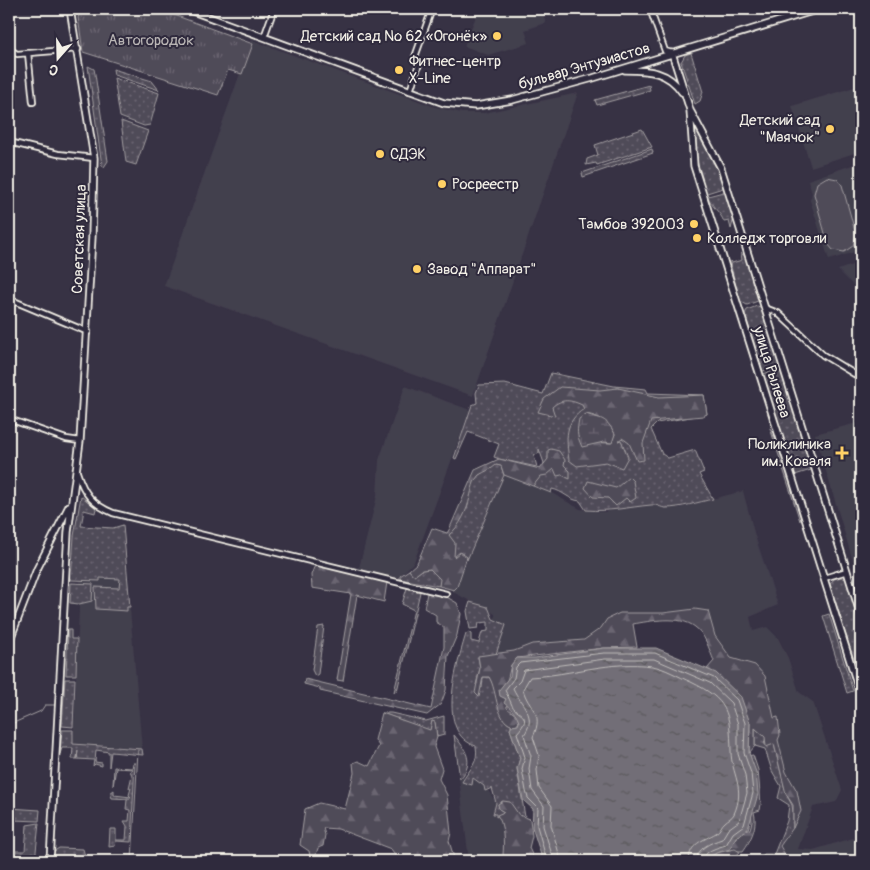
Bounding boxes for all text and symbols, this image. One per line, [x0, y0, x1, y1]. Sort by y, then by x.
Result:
place label: Детский сад № 62 «Огонёк» [300, 27, 487, 46]
marker: Детский сад № 62 «Огонёк» [491, 30, 503, 42]
park label: Автогородок [108, 31, 194, 50]
north arrow [32, 32, 82, 82]
street label: бульвар Энтузиастов [516, 39, 652, 94]
place label: Фитнес-центр X-Line [409, 52, 501, 88]
text: С [46, 60, 61, 79]
marker: Фитнес-центр X-Line [393, 64, 405, 76]
place label: Детский сад "Маячок" [739, 111, 820, 147]
marker: Детский сад "Маячок" [824, 123, 836, 135]
place label: СДЭК [390, 145, 426, 164]
marker: СДЭК [374, 148, 386, 160]
place label: Росреестр [452, 175, 519, 194]
marker: Росреестр [436, 178, 448, 190]
street label: Советская улица [68, 184, 91, 294]
place label: Тамбов 392003 [578, 215, 684, 234]
marker: Тамбов 392003 [688, 218, 700, 230]
place label: Колледж торговли [707, 229, 827, 248]
marker: Колледж торговли [691, 232, 703, 244]
place label: Завод "Аппарат" [427, 260, 536, 279]
marker: Завод "Аппарат" [411, 263, 423, 275]
street label: улица Рылеева [748, 323, 794, 420]
place label: Поликлиника им. Коваля [748, 435, 831, 471]
marker: Поликлиника им. Коваля [835, 446, 849, 460]

